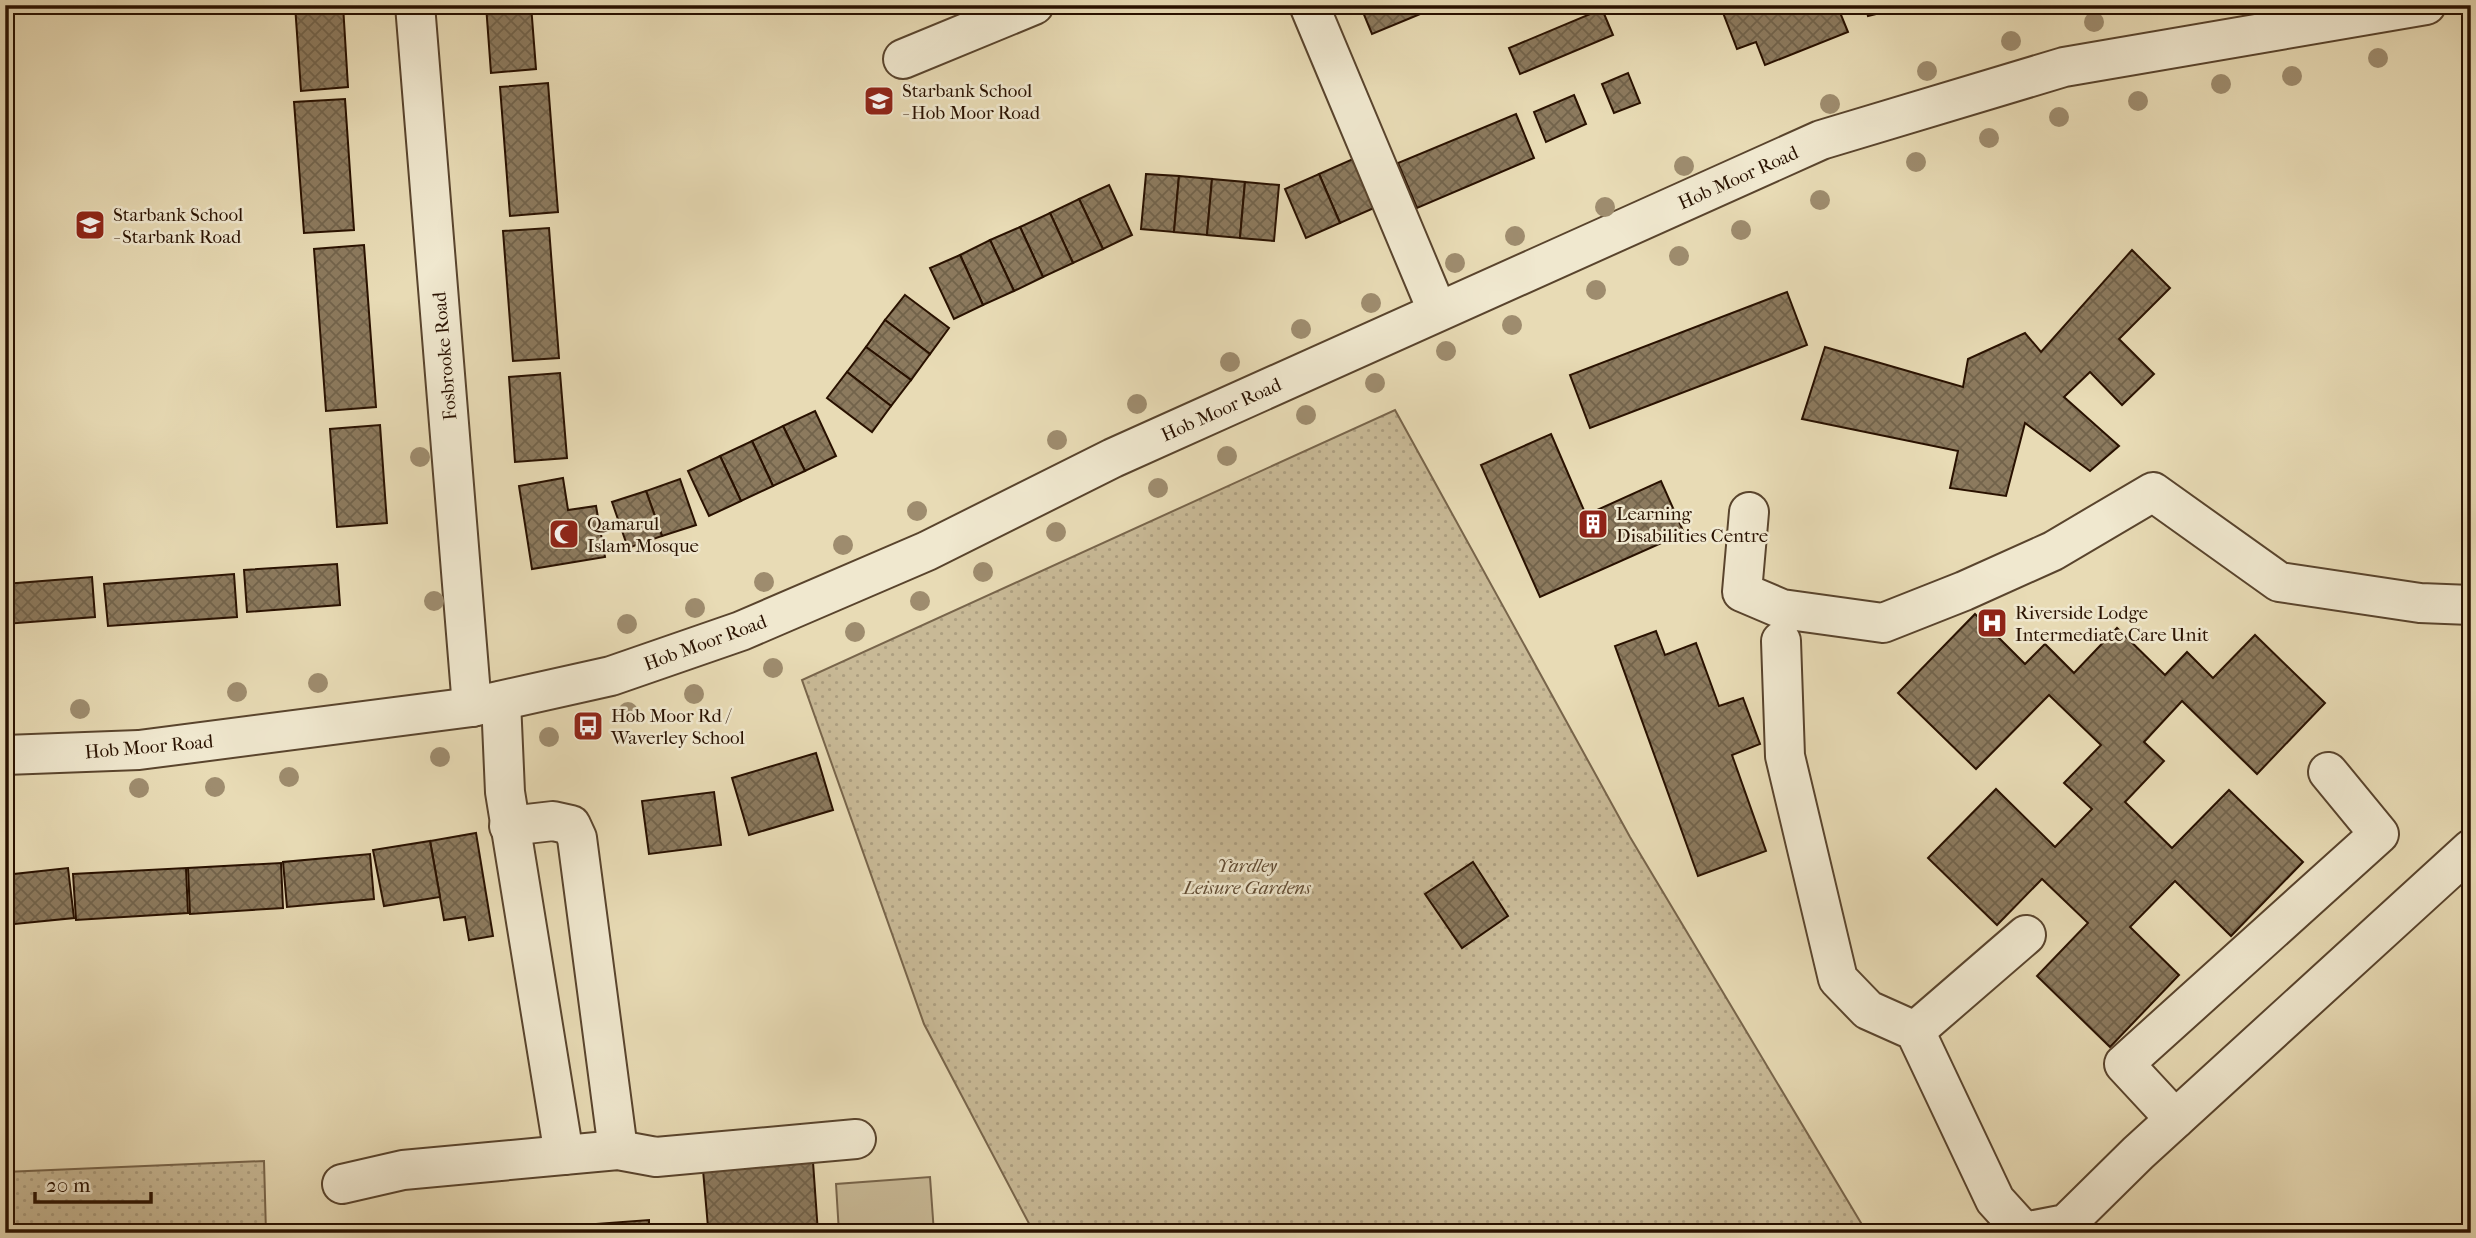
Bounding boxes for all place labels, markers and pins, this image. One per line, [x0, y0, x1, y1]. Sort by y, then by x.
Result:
place label: Starbank School - Hob Moor Road [902, 80, 1041, 124]
school or university icon: Starbank School - Hob Moor Road [862, 84, 896, 118]
place label: Starbank School - Starbank Road [113, 204, 243, 248]
school or university icon: Starbank School - Starbank Road [73, 208, 107, 242]
place label: Learning Disabilities Centre [1616, 503, 1768, 547]
building icon: Learning Disabilities Centre [1576, 507, 1610, 541]
place label: Qamarul Islam Mosque [587, 513, 699, 557]
mosque icon: Qamarul Islam Mosque [547, 517, 581, 551]
place label: Riverside Lodge Intermediate Care Unit [2015, 602, 2209, 646]
hospital icon: Riverside Lodge Intermediate Care Unit [1975, 606, 2009, 640]
place label: Hob Moor Rd / Waverley School [610, 705, 745, 749]
bus stop icon: Hob Moor Rd / Waverley School [571, 709, 605, 743]

